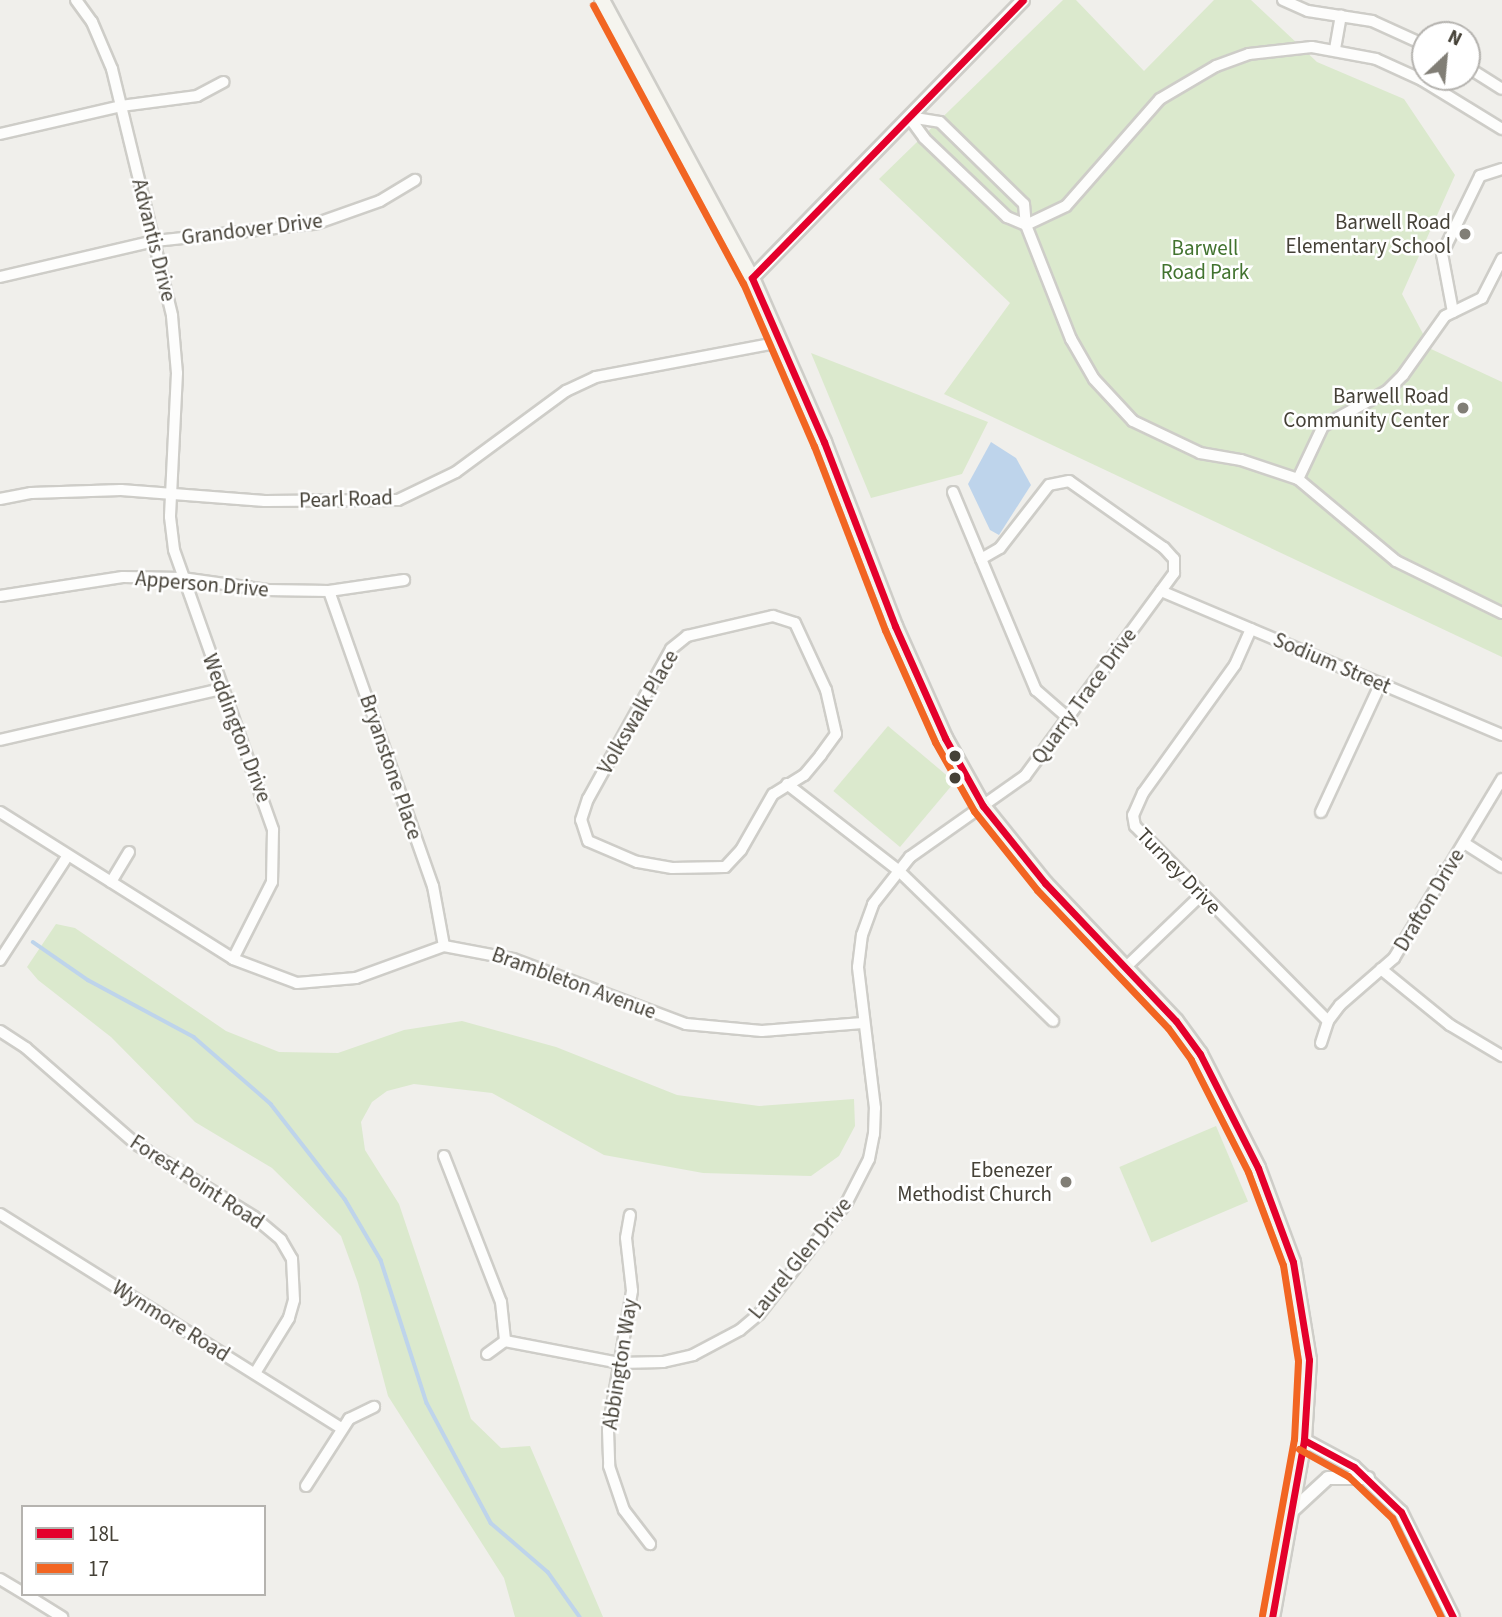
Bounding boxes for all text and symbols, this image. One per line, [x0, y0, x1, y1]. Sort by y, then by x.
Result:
north arrow [1411, 21, 1481, 91]
text: N [1443, 24, 1466, 53]
street label: Advantis Drive [127, 176, 181, 304]
street label: Grandover Drive [180, 208, 324, 250]
place label: Barwell Road Elementary School [1285, 209, 1451, 259]
marker: Barwell Road Elementary School [1457, 226, 1473, 242]
park label: Barwell Road Park [1161, 235, 1249, 285]
place label: Barwell Road Community Center [1283, 383, 1449, 433]
marker: Barwell Road Community Center [1455, 400, 1471, 416]
street label: Pearl Road [299, 485, 393, 513]
street label: Apperson Drive [134, 566, 270, 602]
street label: Quarry Trace Drive [1026, 623, 1142, 769]
street label: Sodium Street [1270, 627, 1394, 699]
street label: Volkswalk Place [592, 645, 684, 779]
street label: Weddington Drive [197, 650, 277, 806]
street label: Bryanstone Place [354, 691, 428, 843]
unlabelled marker [948, 749, 962, 763]
unlabelled marker [948, 771, 962, 785]
street label: Turney Drive [1132, 822, 1226, 920]
street label: Drafton Drive [1389, 844, 1469, 956]
street label: Brambleton Avenue [488, 942, 660, 1024]
street label: Forest Point Road [125, 1129, 269, 1235]
place label: Ebenezer Methodist Church [897, 1157, 1052, 1207]
marker: Ebenezer Methodist Church [1058, 1174, 1074, 1190]
street label: Laurel Glen Drive [743, 1192, 857, 1324]
street label: Wynmore Road [108, 1275, 234, 1367]
street label: Abbington Way [597, 1297, 643, 1431]
legend [21, 1505, 266, 1596]
text: 18L [88, 1519, 119, 1549]
text: 17 [88, 1554, 109, 1584]

